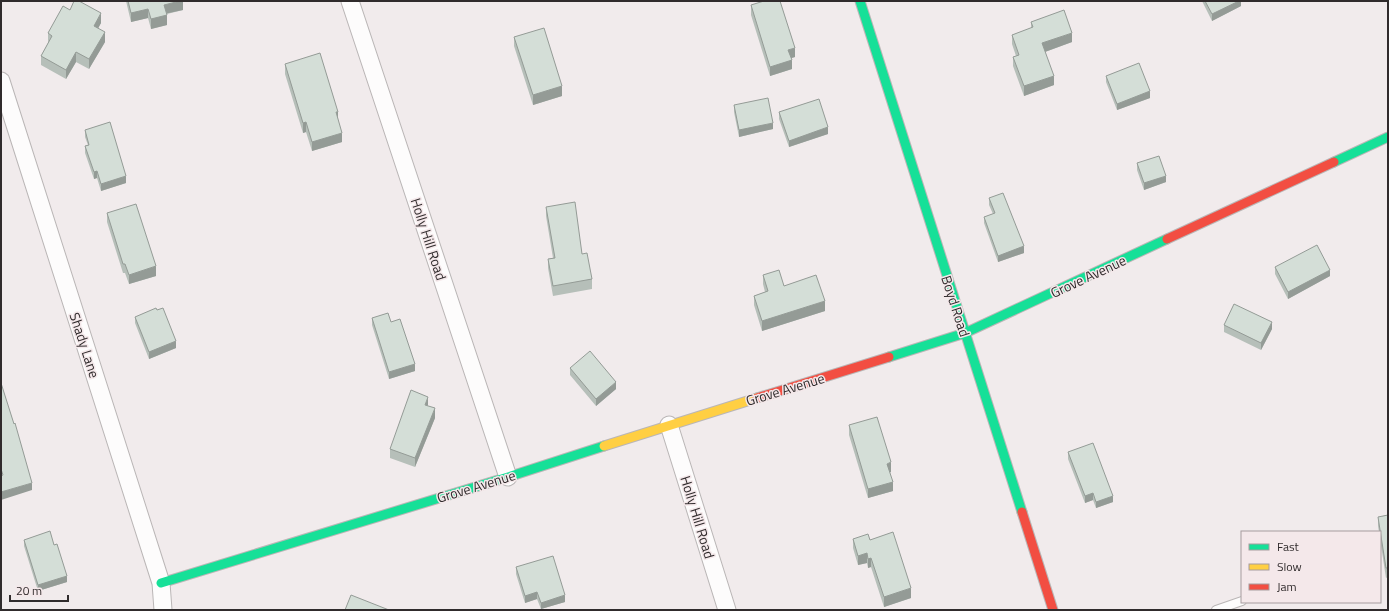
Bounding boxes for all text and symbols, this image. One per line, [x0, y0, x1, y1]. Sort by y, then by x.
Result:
street label: Holly Hill Road [406, 195, 452, 283]
street label: Grove Avenue [1047, 249, 1129, 303]
street label: Boyd Road [936, 273, 976, 339]
street label: Shady Lane [65, 310, 105, 380]
street label: Grove Avenue [743, 367, 827, 411]
street label: Grove Avenue [434, 464, 518, 508]
street label: Holly Hill Road [675, 473, 721, 561]
legend [1241, 531, 1381, 603]
text: Fast [1277, 537, 1300, 556]
text: Slow [1277, 557, 1302, 576]
scale bar [10, 577, 68, 603]
text: Jam [1277, 577, 1297, 596]
text: 20 m [16, 581, 42, 600]

